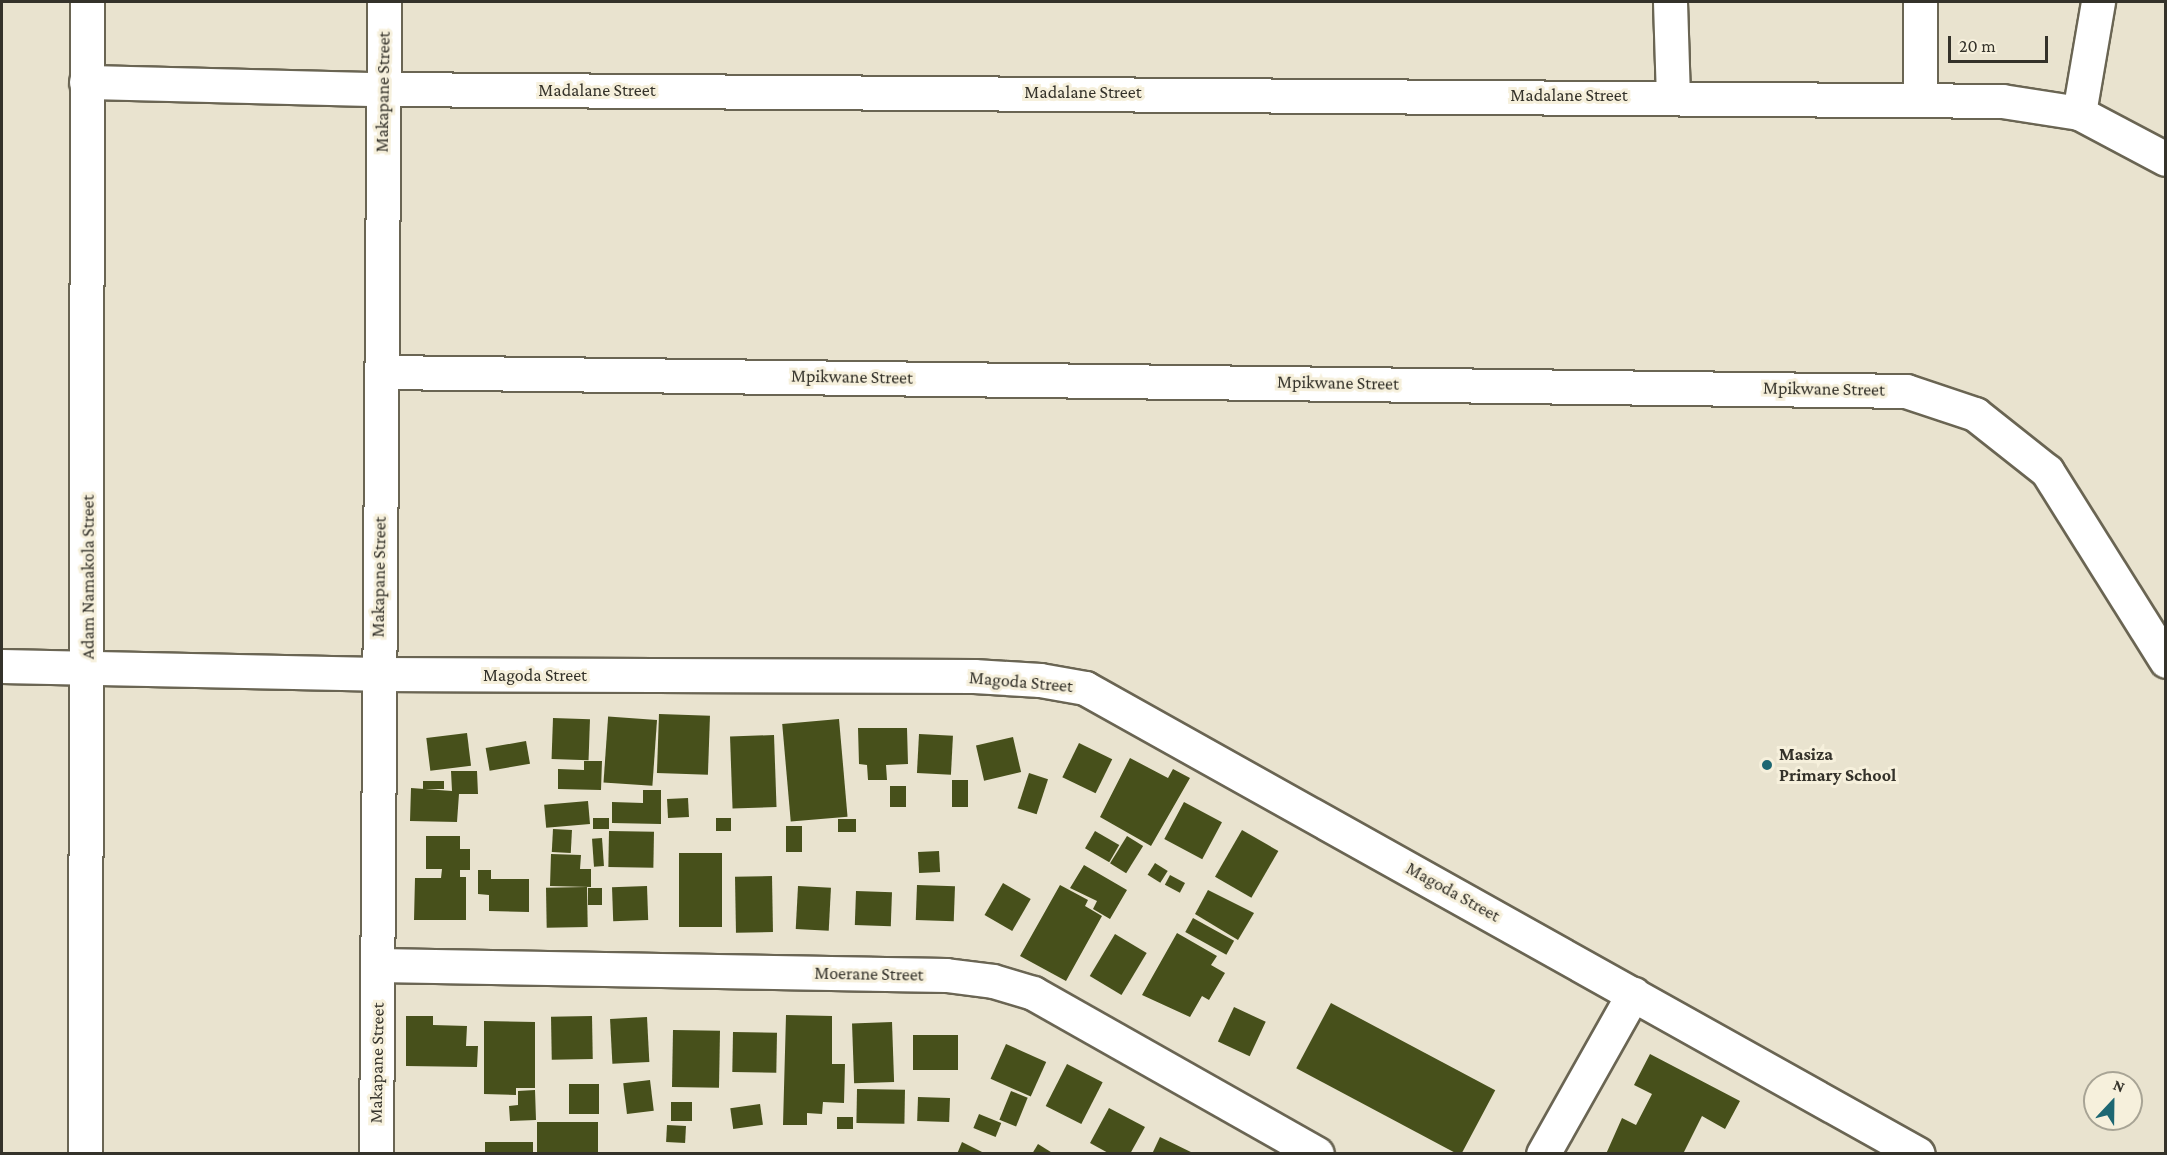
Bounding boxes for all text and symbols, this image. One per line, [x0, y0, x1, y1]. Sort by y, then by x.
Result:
scale bar [1951, 24, 2052, 62]
street label: Makapane Street [371, 31, 395, 153]
text: 20 m [1959, 36, 1996, 56]
street label: Madalane Street [538, 79, 656, 101]
street label: Madalane Street [1024, 81, 1142, 103]
street label: Madalane Street [1510, 84, 1628, 106]
street label: Mpikwane Street [791, 365, 913, 389]
street label: Mpikwane Street [1277, 371, 1399, 395]
street label: Mpikwane Street [1763, 377, 1885, 401]
street label: Adam Namakola Street [77, 495, 99, 659]
street label: Makapane Street [367, 516, 391, 638]
street label: Magoda Street [483, 664, 587, 686]
street label: Magoda Street [968, 667, 1074, 697]
place label: Masiza Primary School [1779, 744, 1896, 786]
marker: Masiza Primary School [1760, 758, 1774, 772]
street label: Magoda Street [1402, 857, 1504, 927]
street label: Moerane Street [814, 962, 924, 986]
street label: Makapane Street [365, 1002, 389, 1124]
north arrow [2083, 1071, 2143, 1131]
text: N [2111, 1076, 2127, 1096]

